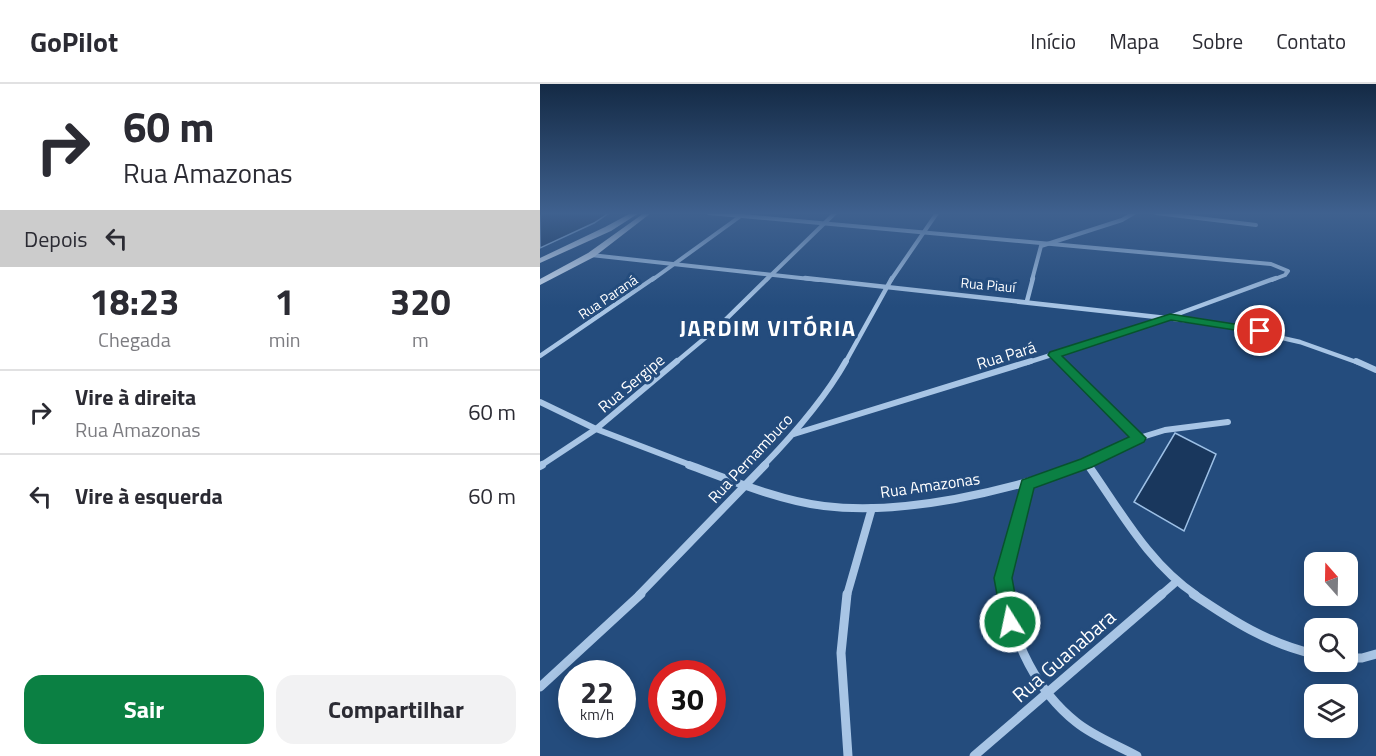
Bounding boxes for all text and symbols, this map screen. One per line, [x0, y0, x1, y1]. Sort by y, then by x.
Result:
text: GoPilot [30, 20, 118, 63]
text: Início [1030, 25, 1076, 57]
text: Mapa [1109, 25, 1159, 57]
text: Sobre [1192, 25, 1243, 57]
text: Contato [1276, 25, 1346, 57]
text: 60 m [123, 94, 215, 158]
icon: right [24, 108, 102, 186]
text: Rua Amazonas [123, 152, 293, 193]
text: Depois [24, 222, 88, 256]
icon: left [100, 222, 133, 255]
street label: Rua Paraná [574, 269, 642, 324]
street label: Rua Piauí [960, 272, 1017, 297]
text: 18:23 [89, 274, 179, 329]
text: 1 [275, 274, 295, 329]
text: 320 [390, 274, 451, 329]
pin [1234, 305, 1285, 356]
district label: JARDIM VITÓRIA [679, 311, 857, 345]
icon: arrive [1243, 314, 1276, 347]
text: Chegada [98, 324, 171, 355]
text: min [269, 324, 301, 355]
text: m [412, 324, 429, 355]
street label: Rua Pará [973, 335, 1039, 375]
street label: Rua Sergipe [593, 348, 669, 418]
text: Vire à direita [75, 380, 196, 414]
text: 60 m [468, 395, 516, 429]
icon: right [24, 396, 57, 429]
street label: Rua Pernambuco [702, 408, 798, 508]
text: Rua Amazonas [75, 414, 201, 445]
street label: Rua Amazonas [879, 466, 981, 504]
text: Vire à esquerda [75, 479, 223, 513]
text: 60 m [468, 479, 516, 513]
icon: left [24, 480, 57, 513]
north arrow [1304, 552, 1358, 606]
map controls [1304, 552, 1358, 738]
position arrow [978, 590, 1042, 654]
street label: Rua Guanabara [1005, 602, 1122, 709]
button: search [1304, 618, 1358, 672]
speed limit sign: 30 [648, 660, 726, 738]
text: 22 [580, 669, 614, 715]
button: Sair [24, 675, 264, 744]
button: Compartilhar [276, 675, 516, 744]
button: layers [1304, 684, 1358, 738]
text: km/h [580, 703, 614, 726]

